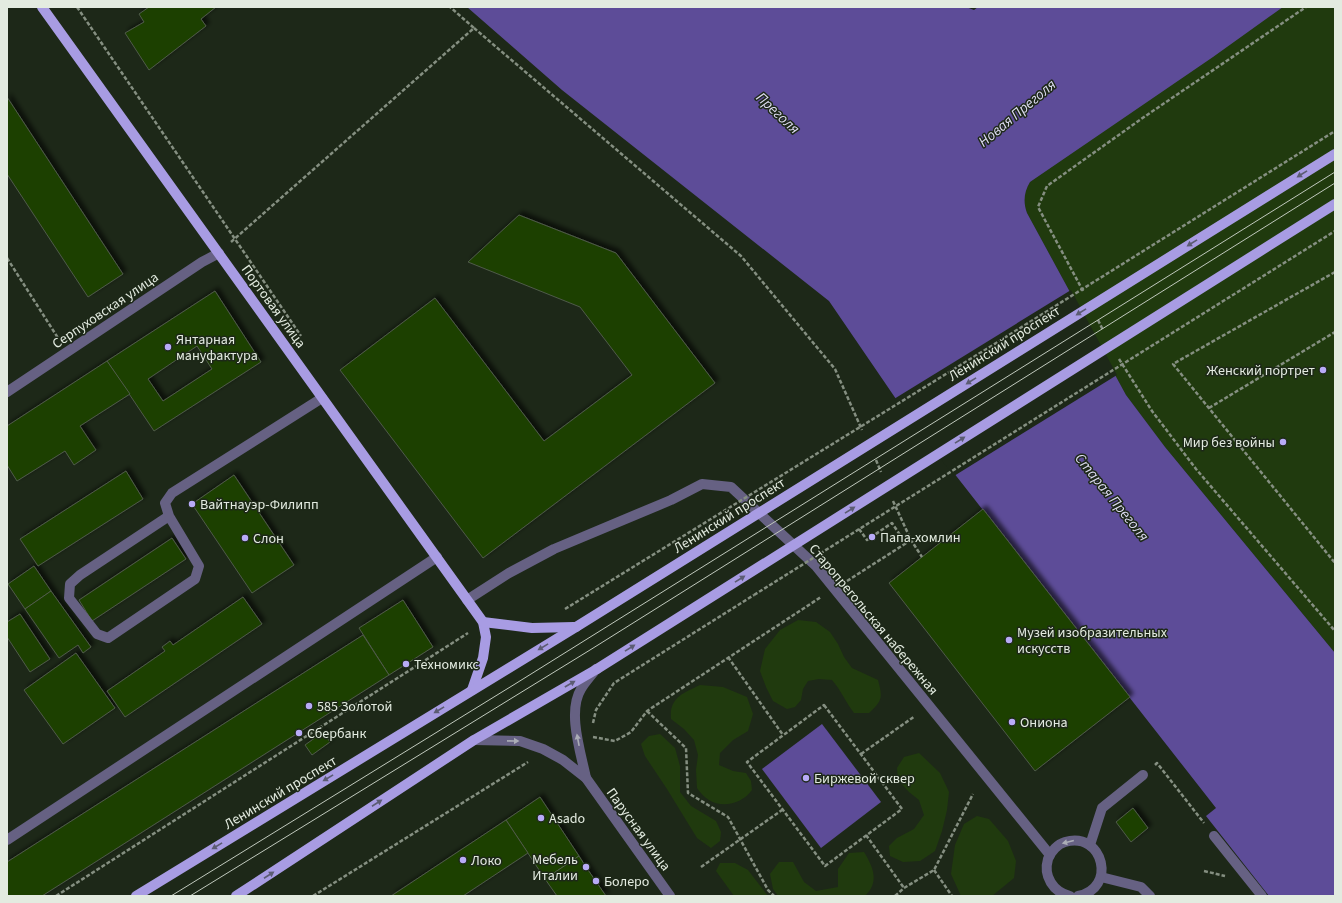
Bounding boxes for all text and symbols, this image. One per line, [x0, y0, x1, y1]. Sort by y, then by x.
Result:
water label: Новая Преголя [974, 75, 1061, 152]
water label: Преголя [751, 88, 804, 139]
one-way arrow [1296, 171, 1308, 178]
one-way arrow [1187, 239, 1197, 247]
street label: Портовая улица [236, 261, 310, 352]
street label: Серпуховская улица [48, 268, 163, 354]
street label: Ленинский проспект [945, 301, 1065, 386]
one-way arrow [1075, 308, 1087, 315]
place label: Янтарная мануфактура [176, 330, 258, 366]
marker: Янтарная мануфактура [163, 342, 173, 352]
place label: Женский портрет [1206, 361, 1316, 381]
marker: Женский портрет [1318, 365, 1328, 375]
one-way arrow [965, 377, 977, 384]
place label: Мир без войны [1183, 433, 1275, 453]
one-way arrow [955, 436, 965, 444]
marker: Мир без войны [1278, 437, 1288, 447]
water label: Старая Преголя [1070, 449, 1154, 546]
street label: Ленинский проспект [670, 473, 790, 558]
place label: Вайтнауэр-Филипп [200, 495, 319, 515]
marker: Вайтнауэр-Филипп [187, 499, 197, 509]
one-way arrow [844, 506, 856, 513]
place label: Папа-хомлин [880, 528, 961, 548]
place label: Слон [253, 529, 284, 549]
marker: Папа-хомлин [867, 532, 877, 542]
marker: Слон [240, 533, 250, 543]
street label: Старопрегольская набережная [804, 540, 943, 700]
one-way arrow [735, 575, 745, 583]
place label: Музей изобразительных искусств [1017, 623, 1168, 659]
marker: Музей изобразительных искусств [1004, 635, 1014, 645]
one-way arrow [537, 643, 549, 650]
one-way arrow [625, 644, 635, 652]
place label: Техномикс [414, 655, 480, 675]
marker: Техномикс [401, 659, 411, 669]
one-way arrow [564, 681, 576, 688]
place label: 585 Золотой [317, 697, 393, 717]
marker: 585 Золотой [304, 701, 314, 711]
one-way arrow [434, 706, 444, 714]
place label: Ониона [1020, 713, 1068, 733]
marker: Ониона [1007, 717, 1017, 727]
place label: Сбербанк [307, 724, 366, 744]
marker: Сбербанк [294, 728, 304, 738]
one-way arrow [575, 734, 581, 746]
one-way arrow [507, 738, 520, 744]
street label: Ленинский проспект [220, 751, 341, 835]
place label: Биржевой сквер [814, 769, 915, 789]
marker: Биржевой сквер [801, 773, 811, 783]
one-way arrow [322, 775, 334, 782]
street label: Парусная улица [601, 784, 675, 875]
one-way arrow [372, 800, 383, 807]
place label: Asado [549, 809, 585, 829]
marker: Asado [536, 813, 546, 823]
one-way arrow [1062, 840, 1074, 846]
one-way arrow [212, 842, 222, 850]
place label: Мебель Италии [532, 850, 578, 886]
place label: Локо [471, 851, 502, 871]
marker: Локо [458, 855, 468, 865]
marker: Мебель Италии [581, 862, 591, 872]
one-way arrow [263, 871, 275, 878]
place label: Болеро [604, 872, 649, 892]
marker: Болеро [591, 876, 601, 886]

